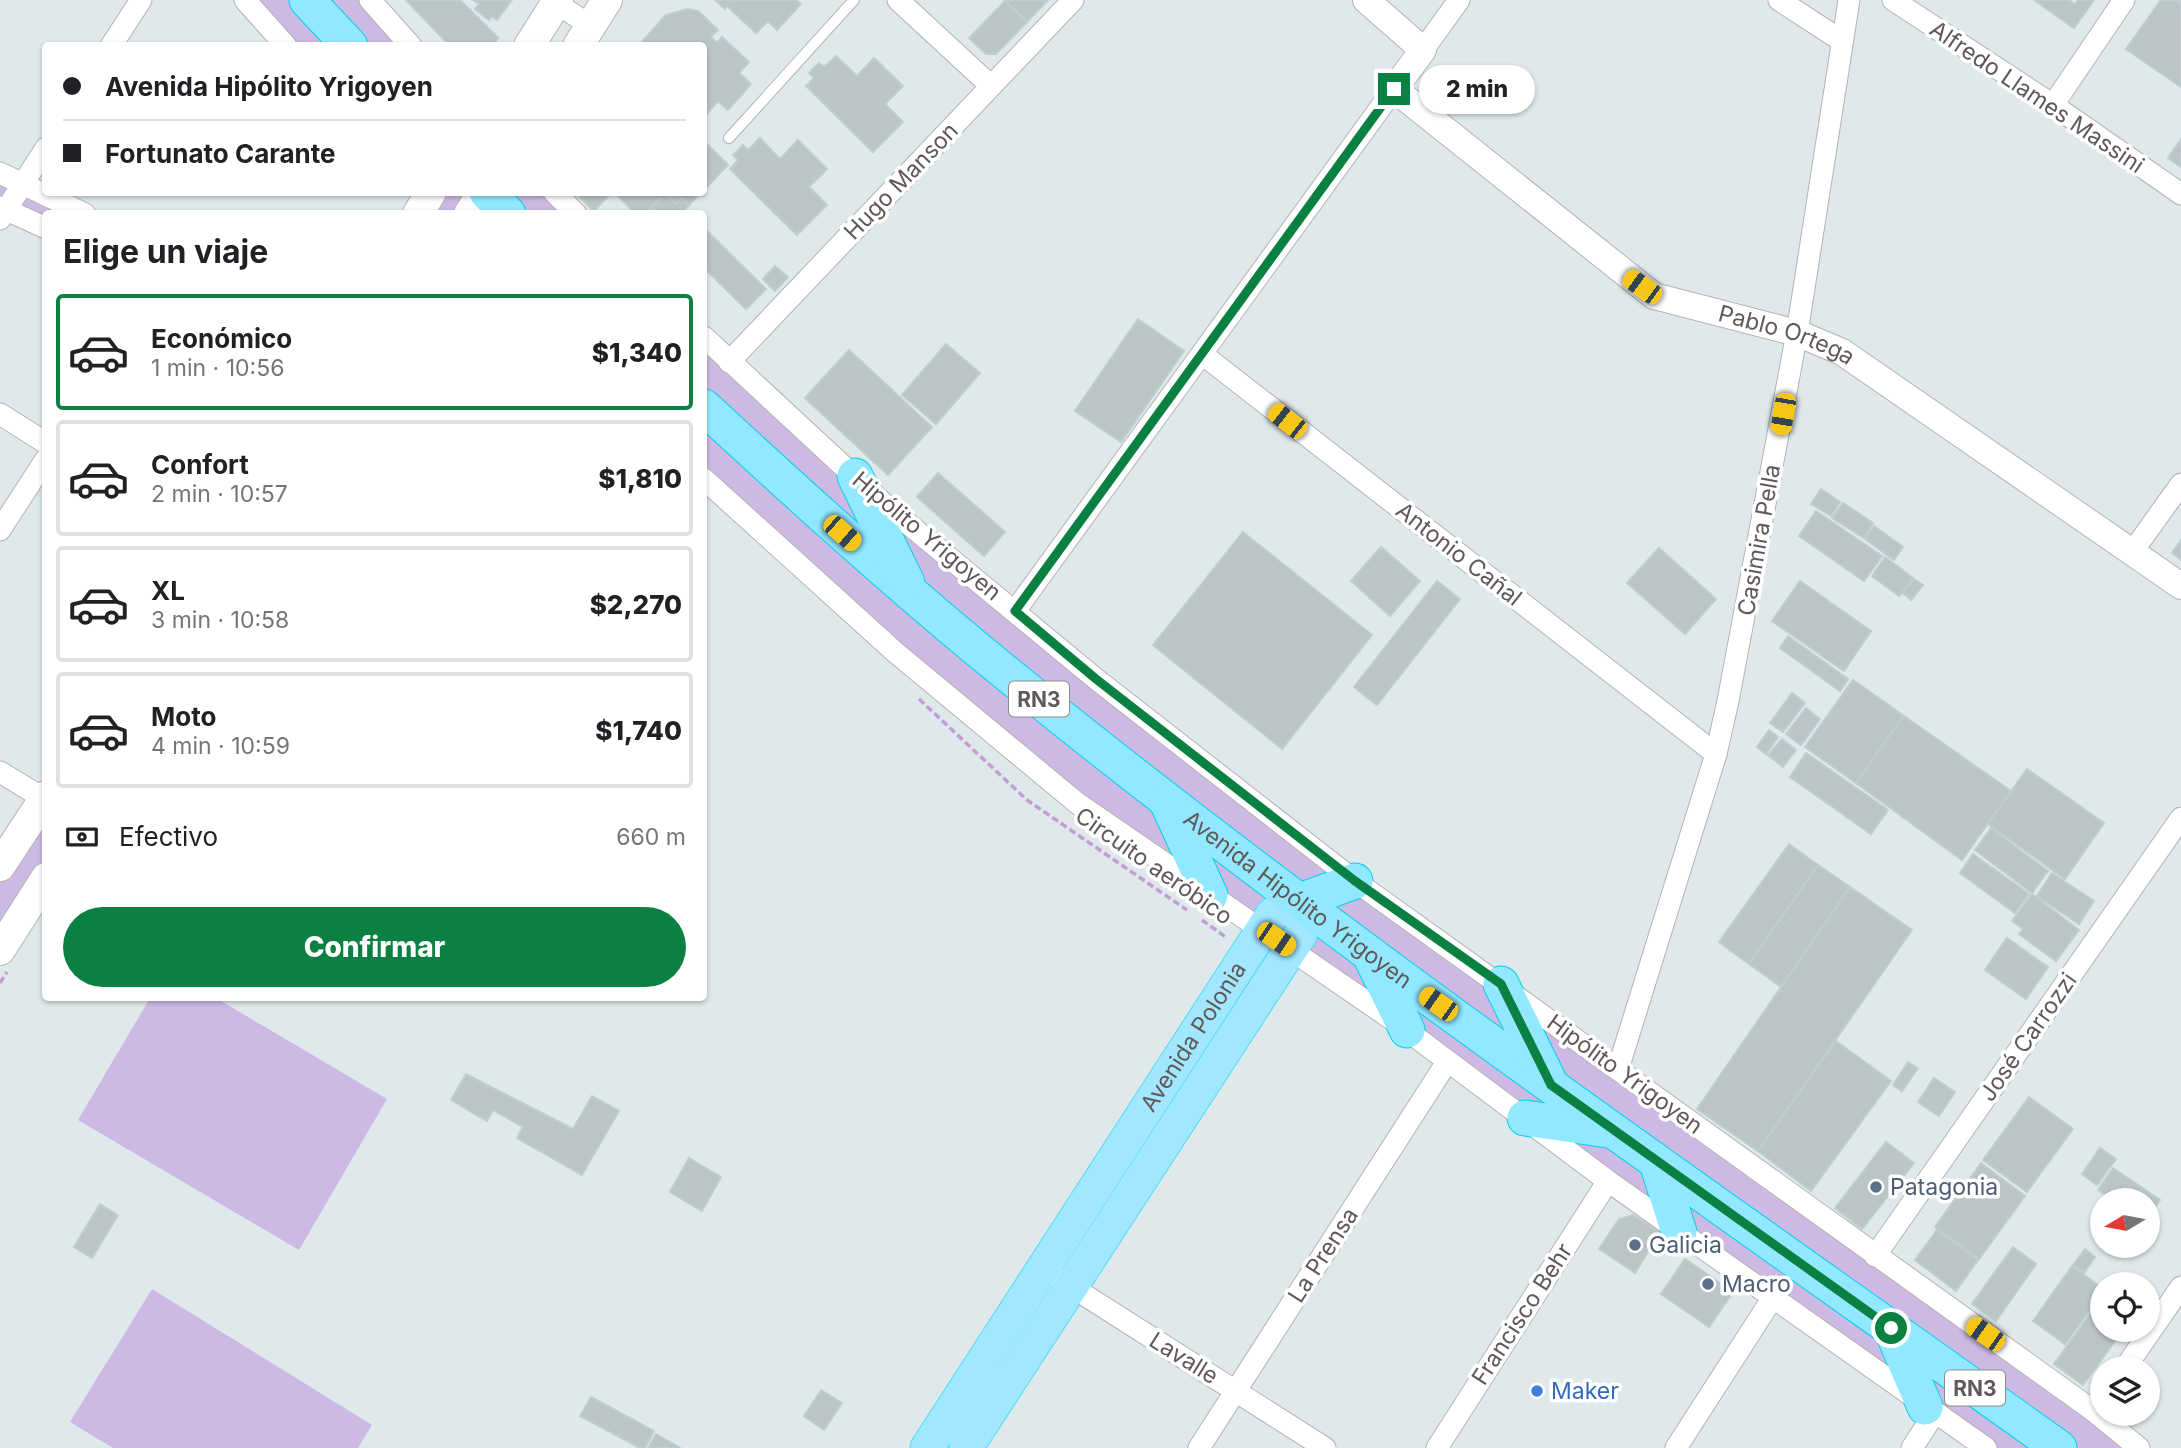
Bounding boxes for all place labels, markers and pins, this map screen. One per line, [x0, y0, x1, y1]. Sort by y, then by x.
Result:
place label: Patagonia [1890, 1173, 1998, 1201]
marker: Patagonia [1868, 1179, 1884, 1195]
place label: Galicia [1649, 1231, 1722, 1259]
marker: Galicia [1627, 1237, 1643, 1253]
place label: Macro [1722, 1270, 1791, 1298]
marker: Macro [1700, 1276, 1716, 1292]
place label: Maker [1551, 1377, 1619, 1405]
marker: Maker [1529, 1383, 1545, 1399]

